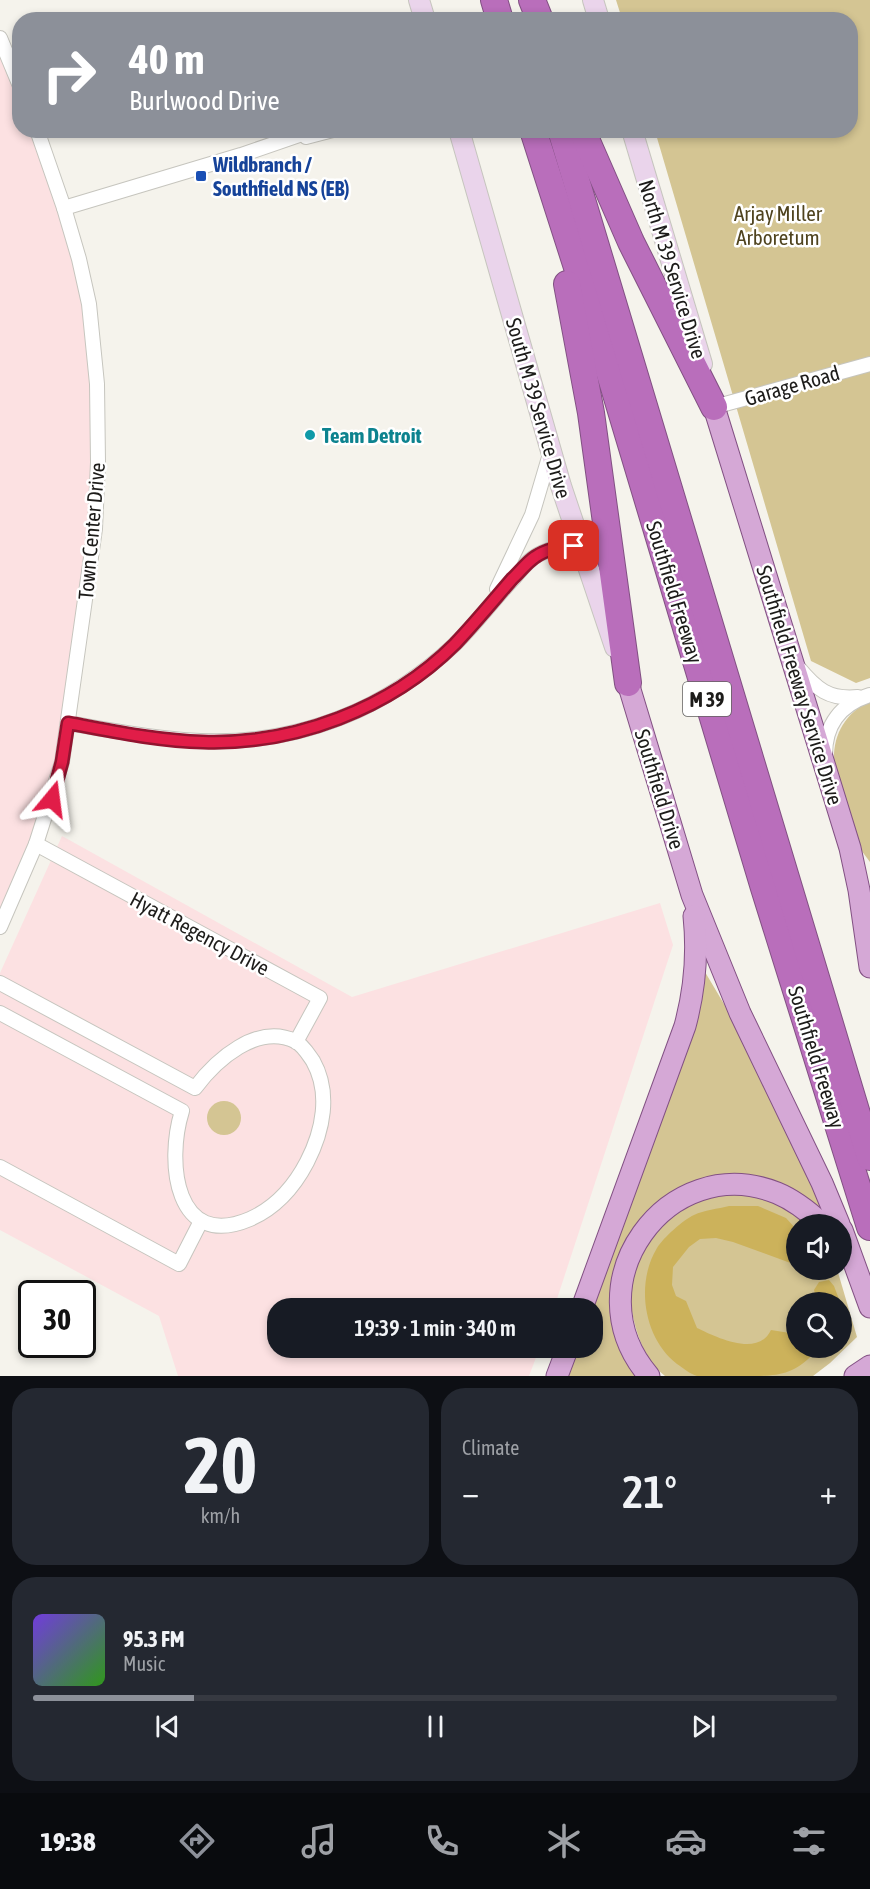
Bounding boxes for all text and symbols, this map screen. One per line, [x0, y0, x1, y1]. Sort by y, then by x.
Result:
text: 40 m [129, 35, 204, 83]
icon: right [30, 36, 108, 114]
text: Burlwood Drive [129, 85, 280, 116]
place label: Wildbranch / Southfield NS (EB) [212, 152, 349, 200]
marker: Wildbranch / Southfield NS (EB) [194, 169, 208, 183]
street label: North M 39 Service Drive [634, 177, 712, 361]
park label: Arjay Miller Arboretum [734, 201, 823, 249]
street label: South M 39 Service Drive [502, 315, 576, 501]
street label: Garage Road [742, 360, 842, 410]
place label: Team Detroit [322, 423, 422, 447]
marker: Team Detroit [303, 428, 317, 442]
street label: Town Center Drive [73, 461, 109, 601]
street label: Southfield Freeway [642, 518, 708, 666]
pin [548, 520, 599, 571]
icon: arrive [557, 529, 590, 562]
street label: Southfield Freeway Service Drive [752, 562, 848, 808]
road number: M 39 [683, 682, 731, 716]
street label: Southfield Drive [630, 726, 690, 852]
position arrow [20, 767, 84, 831]
street label: Hyatt Regency Drive [126, 886, 274, 980]
street label: Southfield Freeway [784, 983, 850, 1131]
map controls [786, 1214, 852, 1358]
button: sound [786, 1214, 852, 1280]
speed limit sign: 30 [18, 1280, 96, 1358]
button: search [786, 1292, 852, 1358]
text: 19:39 · 1 min · 340 m [354, 1315, 516, 1341]
text: 20 [184, 1420, 257, 1510]
text: Climate [462, 1436, 519, 1459]
text: 21° [622, 1466, 677, 1518]
text: − [462, 1473, 479, 1511]
text: + [820, 1473, 837, 1511]
text: km/h [201, 1504, 240, 1527]
text: 95.3 FM [123, 1626, 185, 1652]
text: Music [123, 1652, 165, 1675]
icon: previous [151, 1710, 184, 1743]
icon: pause [419, 1710, 452, 1743]
icon: next [687, 1710, 720, 1743]
icon: directions [176, 1820, 218, 1862]
icon: music [298, 1820, 340, 1862]
icon: phone [421, 1820, 463, 1862]
icon: climate [543, 1820, 585, 1862]
icon: car [665, 1820, 707, 1862]
icon: filters [788, 1820, 830, 1862]
text: 19:38 [40, 1826, 96, 1857]

